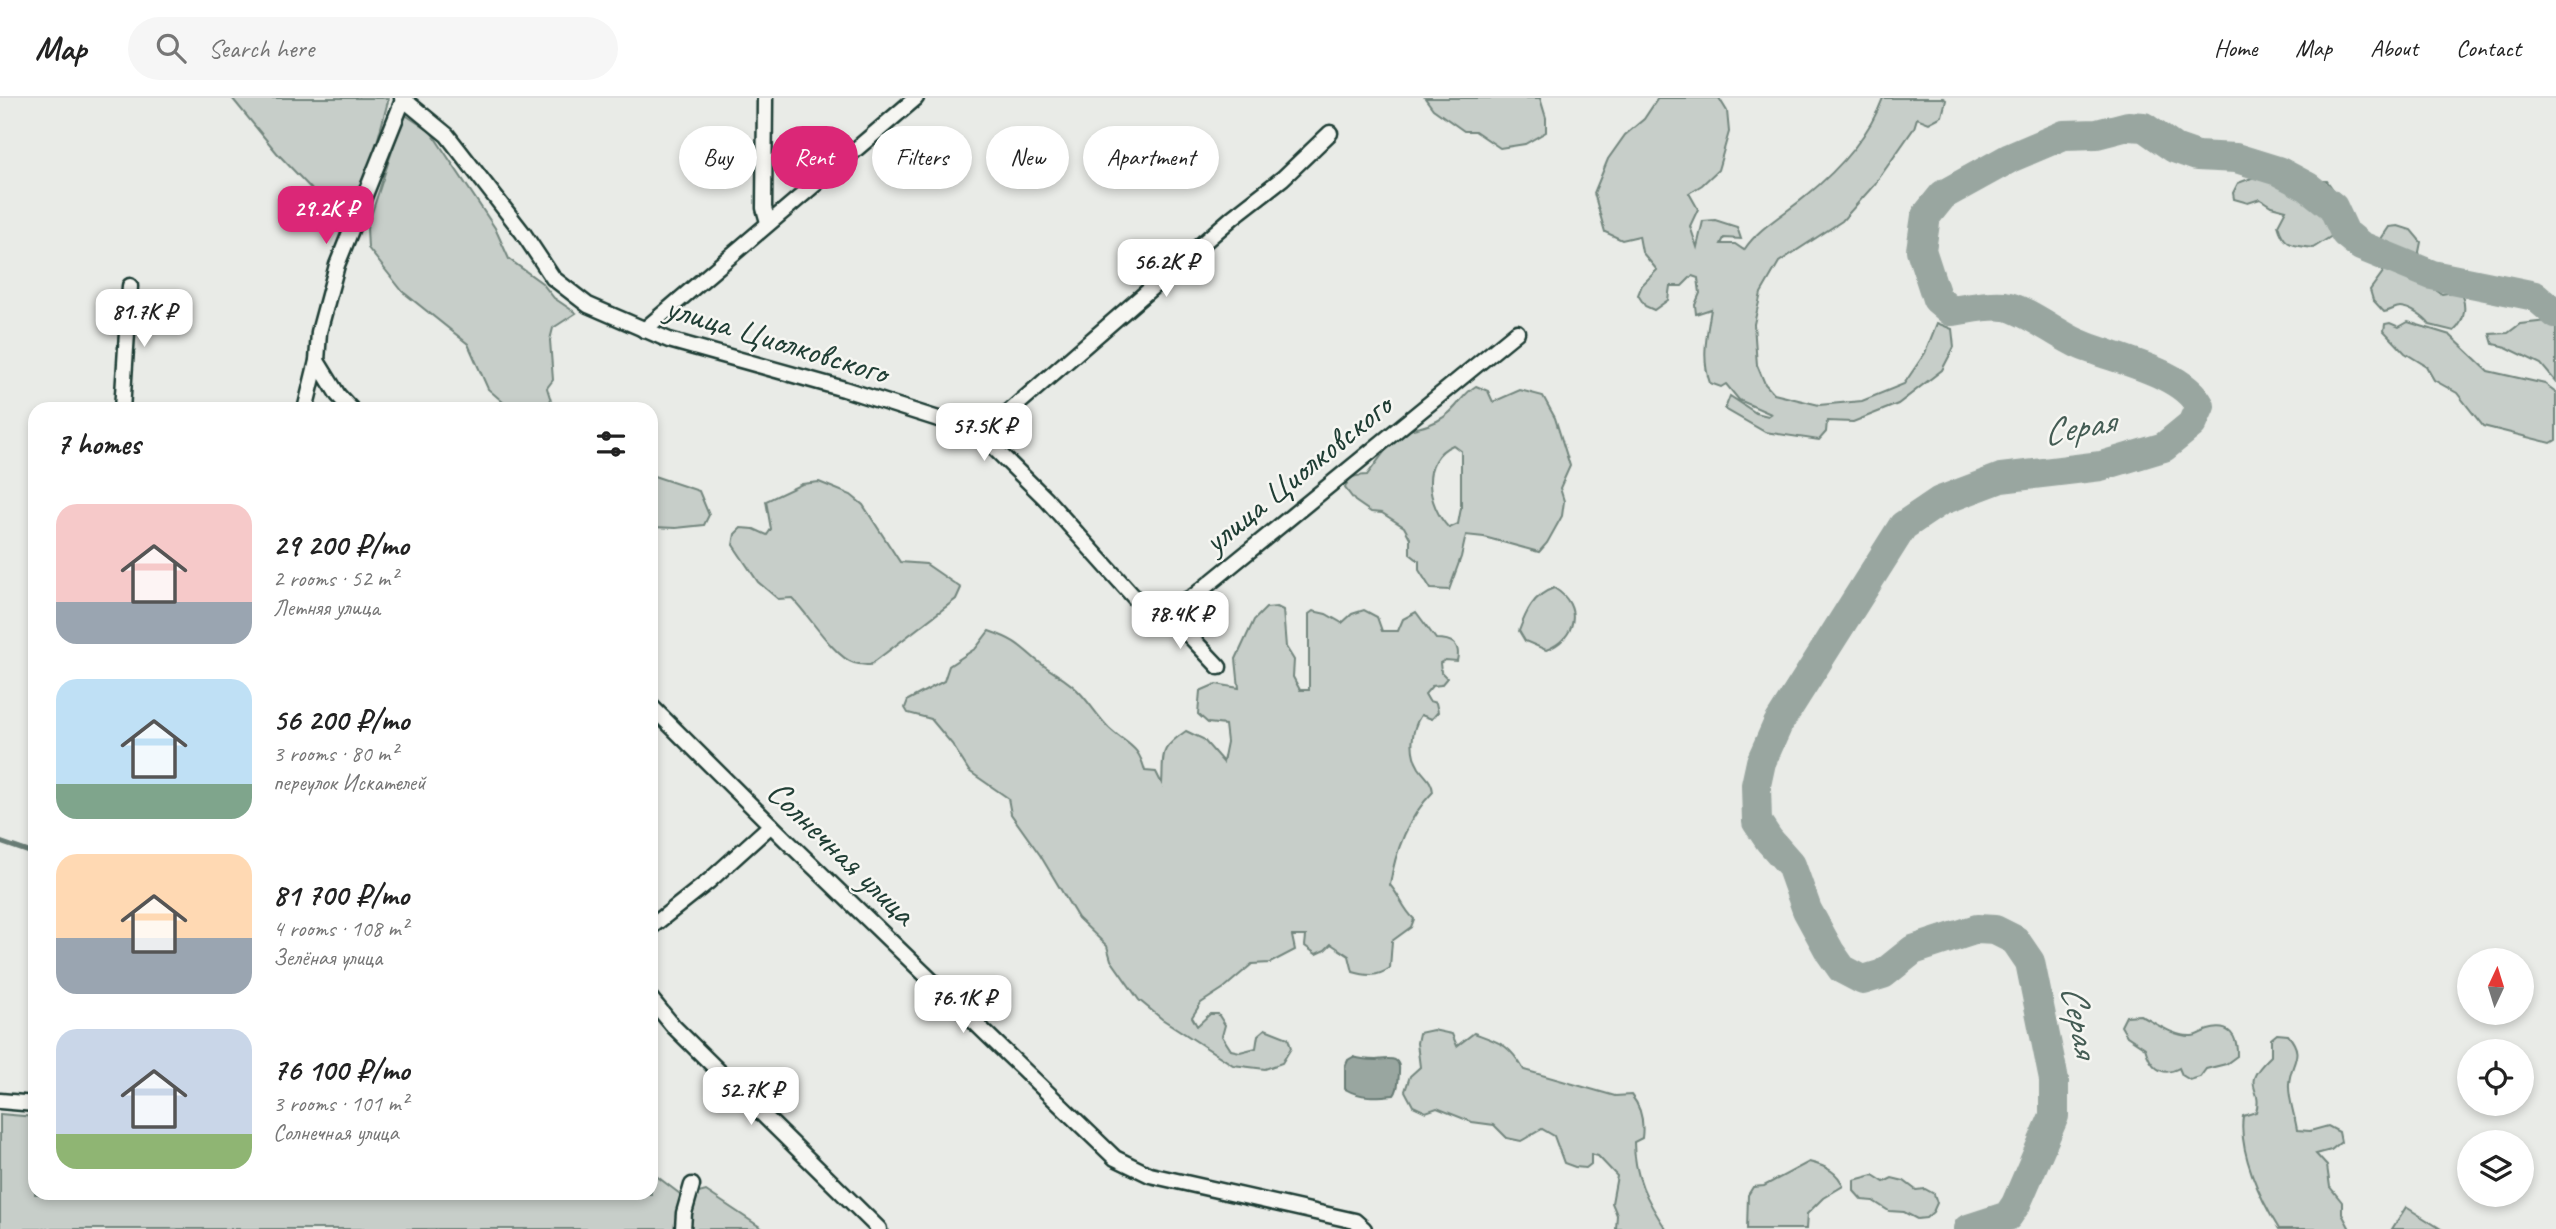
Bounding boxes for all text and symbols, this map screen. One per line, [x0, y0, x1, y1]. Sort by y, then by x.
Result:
search box [128, 17, 618, 80]
text: Map [35, 27, 86, 69]
icon: search [152, 29, 190, 67]
text: Search here [208, 32, 314, 65]
text: Home [2214, 33, 2257, 63]
text: Map [2295, 33, 2332, 63]
text: About [2370, 33, 2418, 63]
text: Contact [2456, 33, 2521, 63]
chip: Buy [679, 126, 757, 189]
chip: Rent [771, 126, 858, 189]
chip: Filters [872, 126, 972, 189]
chip: New [986, 126, 1069, 189]
chip: Apartment [1083, 126, 1219, 189]
pin: 29.2K ₽ [261, 186, 391, 246]
text: 29.2K ₽ [294, 194, 358, 223]
pin: 56.2K ₽ [1101, 240, 1231, 299]
text: 56.2K ₽ [1134, 247, 1198, 276]
street label: улица Циолковского [658, 284, 897, 396]
pin: 81.7K ₽ [79, 289, 209, 349]
text: 81.7K ₽ [112, 297, 176, 326]
street label: улица Циолковского [1192, 381, 1404, 565]
water label: Серая [2039, 396, 2123, 456]
pin: 57.5K ₽ [919, 404, 1049, 463]
text: 57.5K ₽ [952, 411, 1016, 440]
text: 7 homes [56, 425, 141, 463]
icon: filters [592, 425, 630, 463]
text: 29 200 ₽/mo [273, 526, 409, 564]
icon: home [112, 532, 196, 616]
text: 2 rooms · 52 m² [273, 564, 397, 593]
pin: 78.4K ₽ [1115, 592, 1245, 651]
text: Летняя улица [273, 593, 380, 622]
text: 78.4K ₽ [1148, 599, 1212, 628]
text: 56 200 ₽/mo [273, 701, 409, 739]
icon: home [112, 707, 196, 791]
text: 3 rooms · 80 m² [273, 739, 397, 768]
text: переулок Искателей [273, 768, 426, 797]
street label: Солнечная улица [757, 770, 928, 937]
text: 81 700 ₽/mo [273, 876, 409, 914]
icon: home [112, 882, 196, 966]
text: 4 rooms · 108 m² [273, 914, 408, 943]
text: Зелёная улица [273, 943, 382, 972]
north arrow [2457, 948, 2534, 1026]
map controls [2457, 948, 2534, 1207]
pin: 76.1K ₽ [898, 976, 1028, 1035]
water label: Серая [2051, 981, 2111, 1065]
text: 76.1K ₽ [930, 983, 996, 1012]
button: locate [2457, 1039, 2534, 1116]
text: 76 100 ₽/mo [273, 1051, 409, 1089]
icon: home [112, 1057, 196, 1141]
pin: 52.7K ₽ [686, 1068, 816, 1127]
text: 52.7K ₽ [719, 1075, 783, 1104]
text: 3 rooms · 101 m² [273, 1089, 408, 1118]
text: Солнечная улица [273, 1118, 399, 1147]
button: layers [2457, 1130, 2534, 1207]

